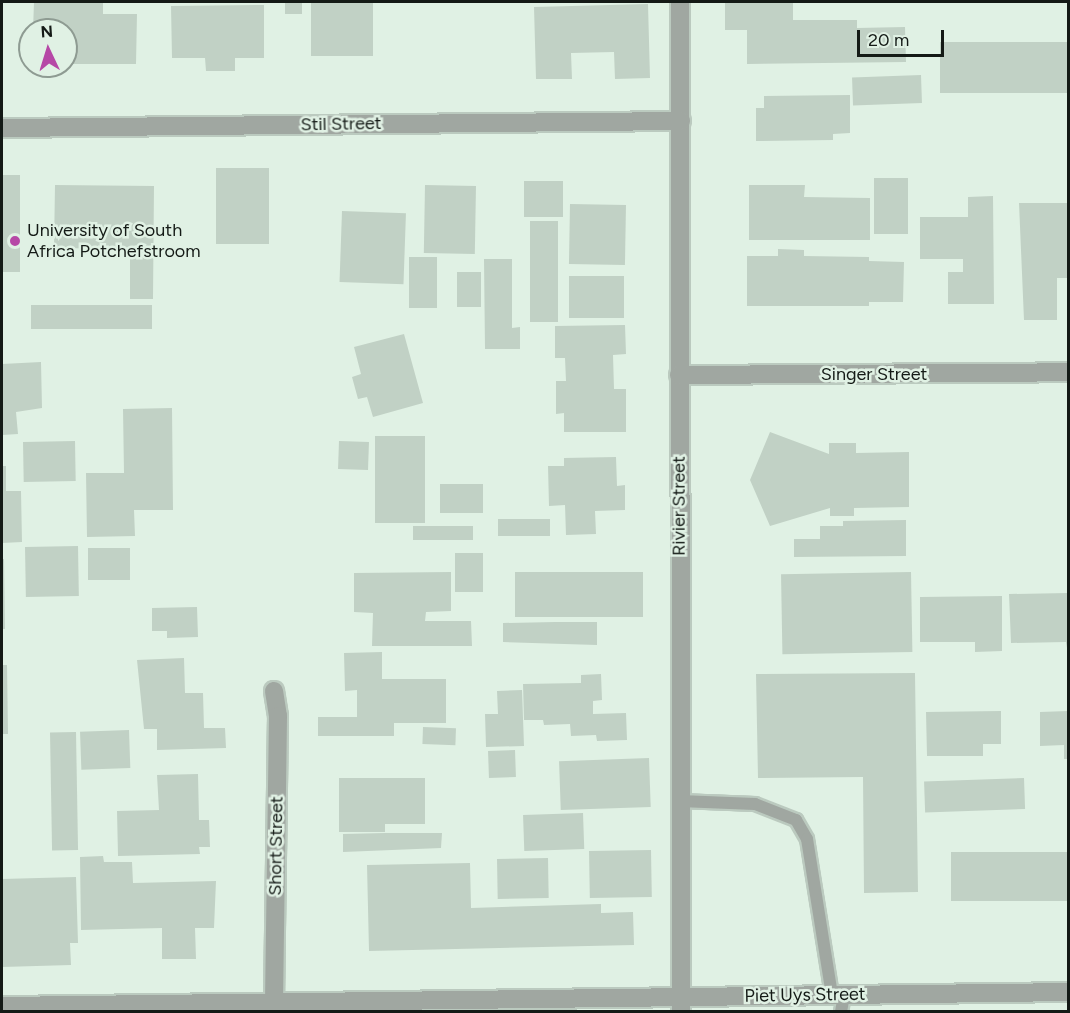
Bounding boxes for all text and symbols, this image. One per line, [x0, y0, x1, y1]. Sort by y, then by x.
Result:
north arrow [18, 18, 78, 78]
scale bar [860, 18, 947, 56]
text: N [40, 22, 54, 41]
text: 20 m [868, 29, 909, 51]
street label: Stil Street [300, 112, 382, 136]
place label: University of South Africa Potchefstroom [27, 220, 201, 262]
marker: University of South Africa Potchefstroom [8, 234, 22, 248]
street label: Singer Street [821, 363, 927, 385]
street label: Rivier Street [668, 456, 690, 556]
street label: Short Street [264, 796, 288, 896]
street label: Piet Uys Street [744, 983, 866, 1007]

